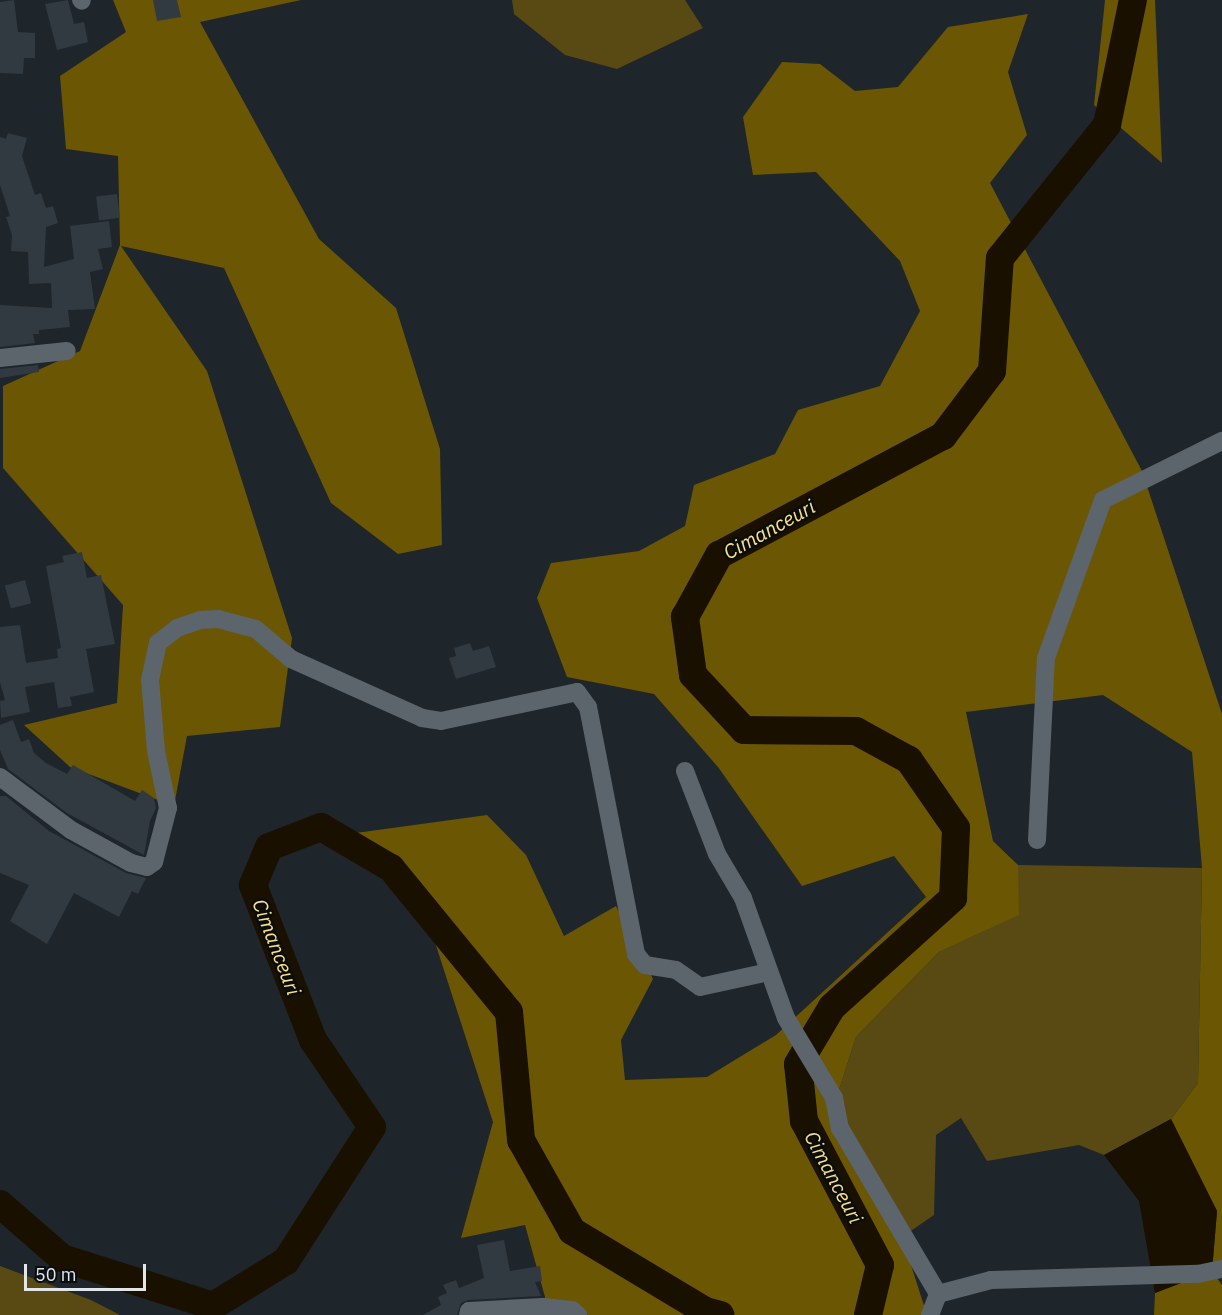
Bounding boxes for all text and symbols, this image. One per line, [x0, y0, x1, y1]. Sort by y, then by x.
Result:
water label: Cimanceuri [719, 494, 819, 564]
water label: Cimanceuri [248, 896, 306, 998]
water label: Cimanceuri [800, 1127, 868, 1227]
scale bar [27, 1252, 148, 1290]
text: 50 m [35, 1263, 77, 1286]

